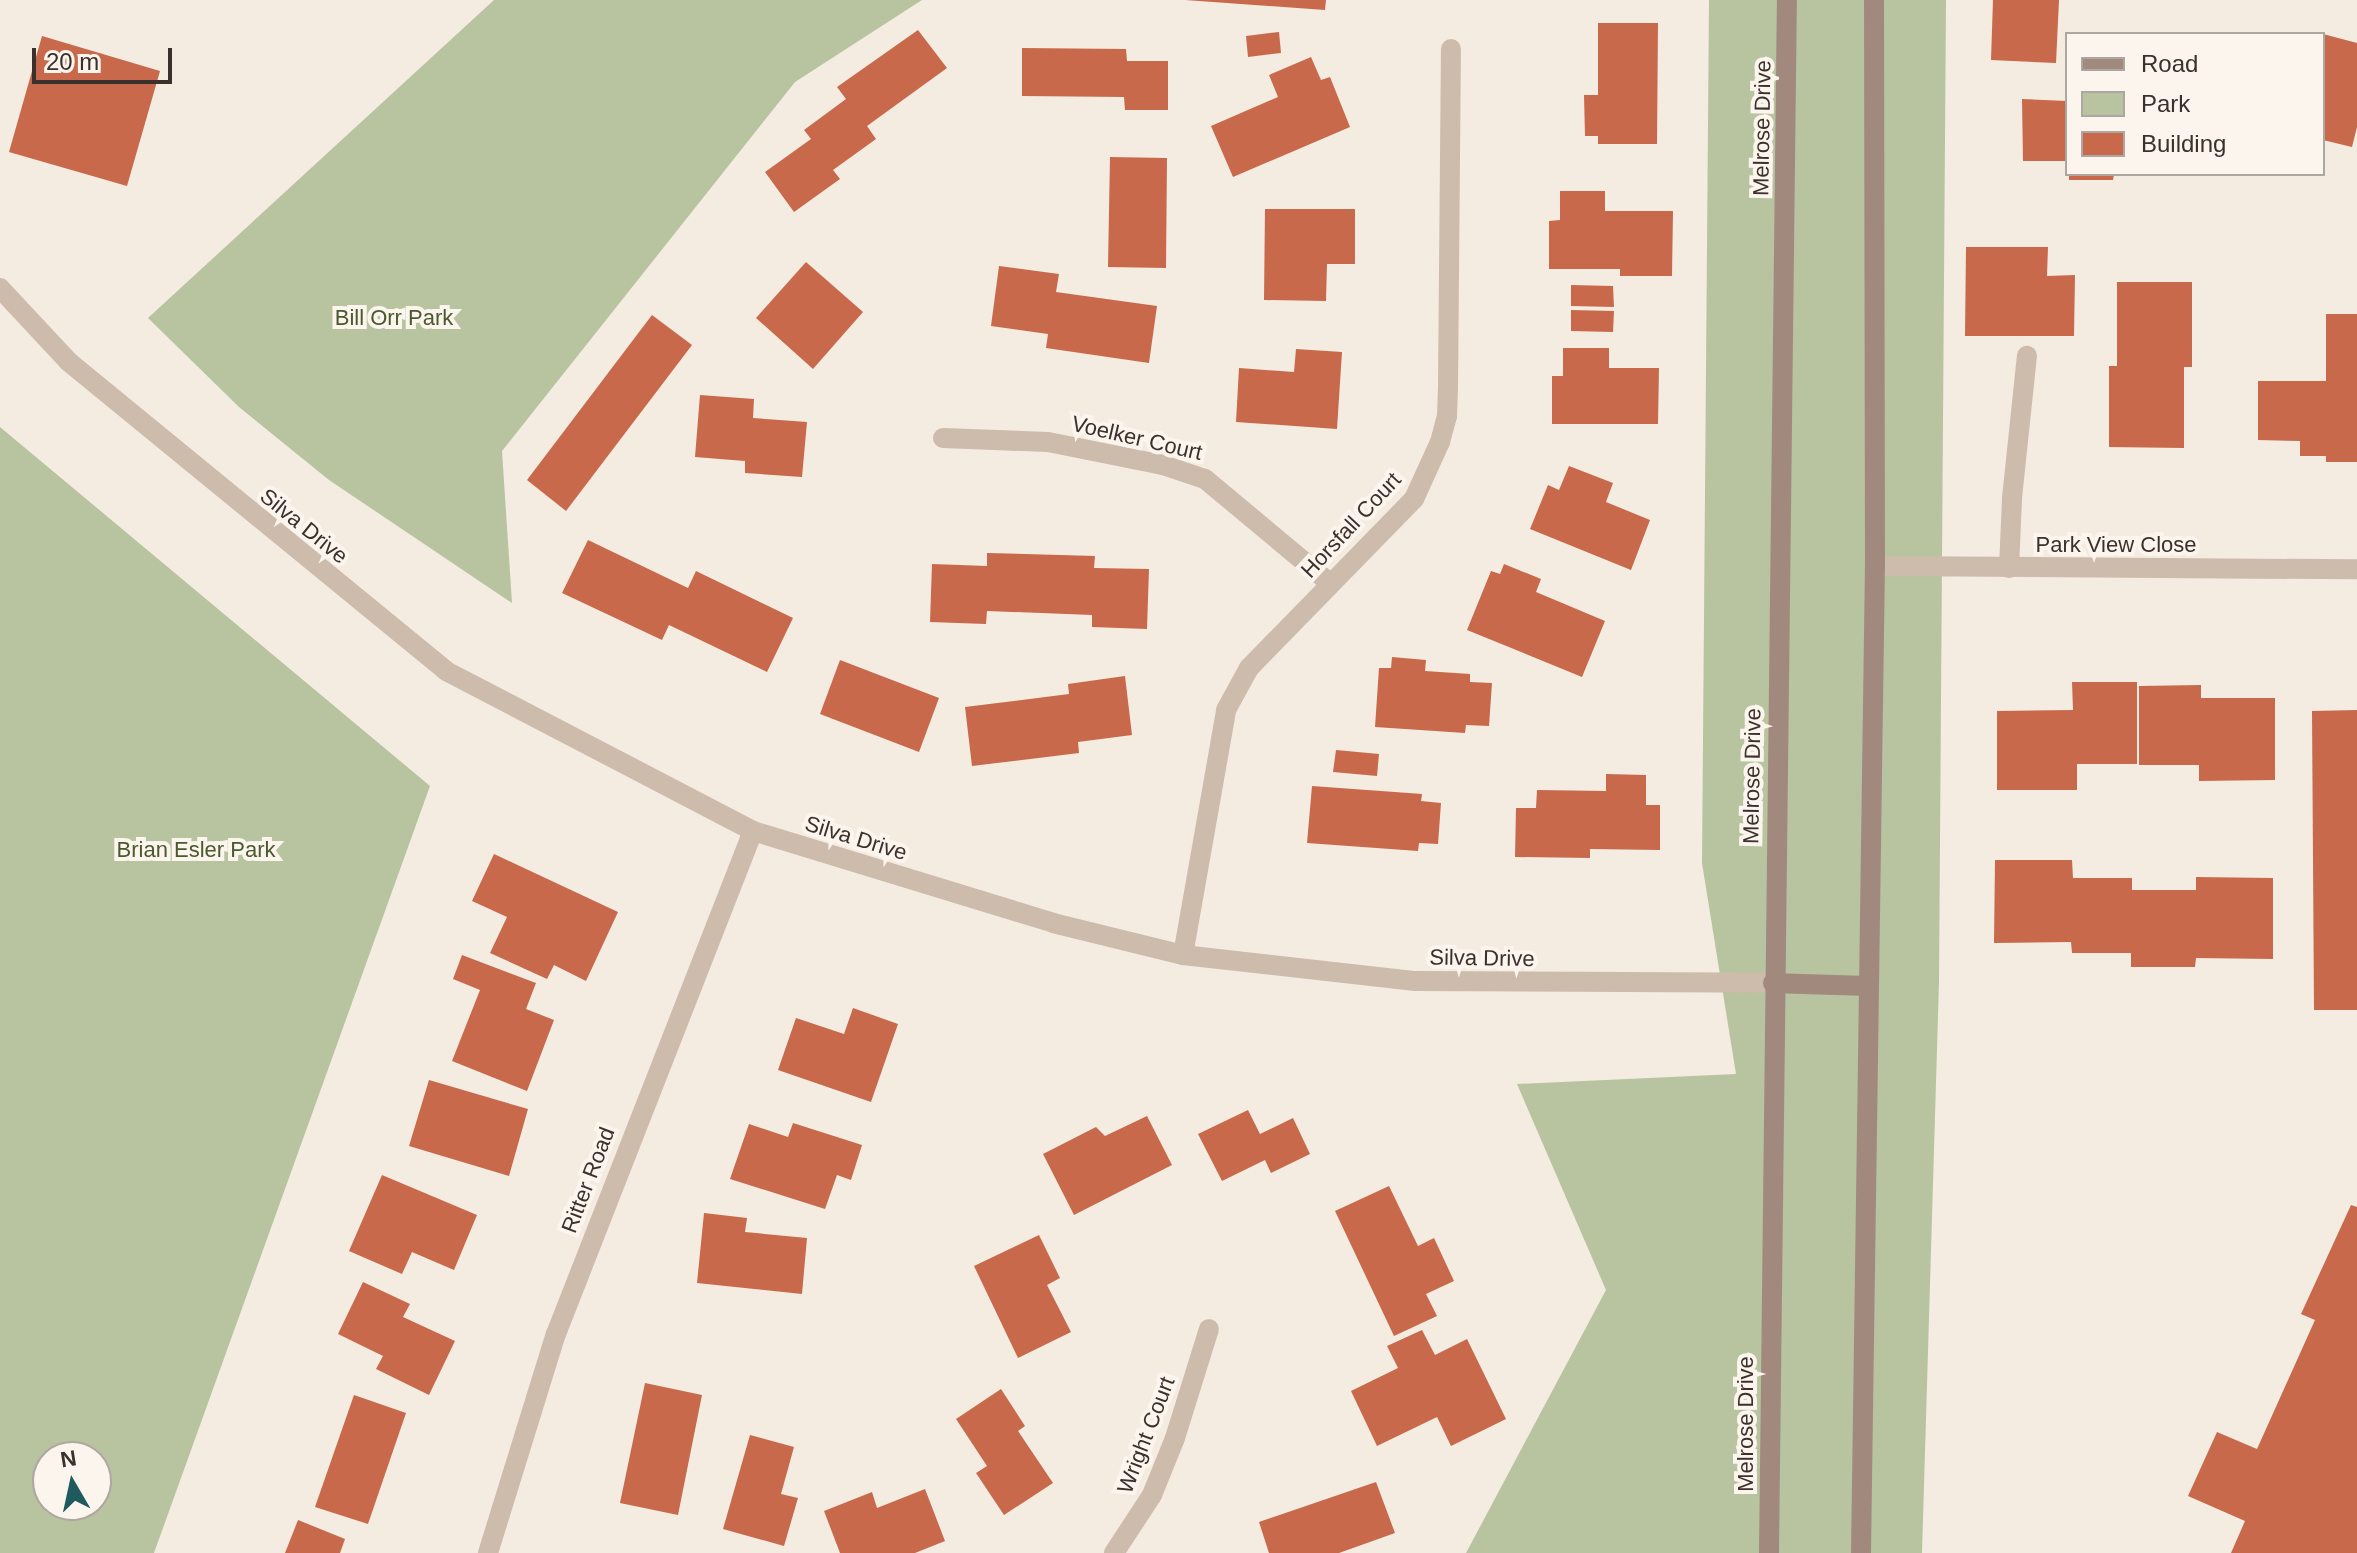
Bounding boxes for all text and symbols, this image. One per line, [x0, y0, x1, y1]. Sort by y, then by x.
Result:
scale bar [36, 32, 176, 82]
legend [2065, 32, 2325, 176]
text: 20 m [46, 48, 99, 75]
text: Road [2141, 50, 2198, 77]
street label: Melrose Drive [1748, 60, 1776, 196]
text: Park [2141, 90, 2190, 117]
text: Building [2141, 130, 2226, 157]
park label: Bill Orr Park [335, 305, 453, 331]
street label: Voelker Court [1069, 410, 1205, 466]
street label: Horsfall Court [1295, 467, 1407, 583]
street label: Silva Drive [255, 483, 353, 569]
street label: Park View Close [2036, 532, 2196, 558]
street label: Melrose Drive [1738, 708, 1766, 844]
street label: Silva Drive [802, 810, 910, 866]
park label: Brian Esler Park [117, 837, 275, 863]
street label: Silva Drive [1429, 944, 1535, 972]
street label: Ritter Road [556, 1123, 620, 1237]
street label: Melrose Drive [1733, 1356, 1759, 1492]
street label: Wright Court [1112, 1373, 1180, 1497]
north arrow [32, 1441, 112, 1521]
text: N [59, 1445, 78, 1472]

